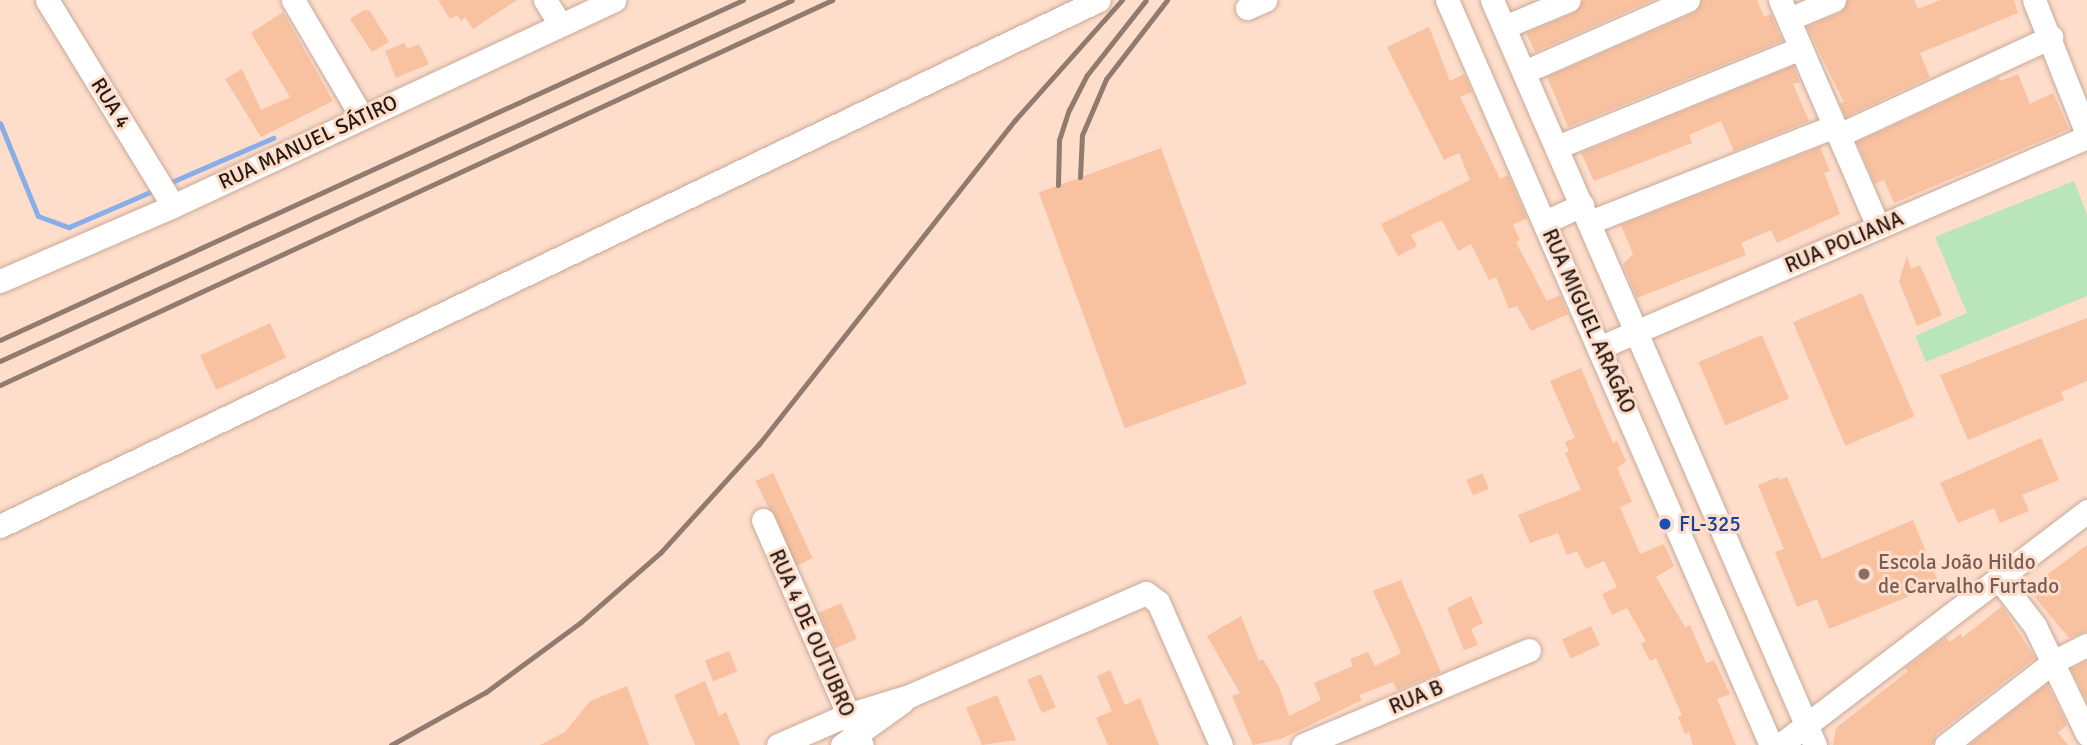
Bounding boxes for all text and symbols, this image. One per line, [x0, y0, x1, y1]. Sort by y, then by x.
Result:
street label: RUA 4 [86, 73, 136, 133]
street label: RUA MANUEL SÁTIRO [214, 89, 402, 195]
street label: RUA POLIANA [1781, 206, 1907, 278]
street label: RUA MIGUEL ARAGÃO [1537, 225, 1641, 417]
place label: FL-325 [1679, 511, 1741, 537]
marker: FL-325 [1657, 516, 1673, 532]
street label: RUA 4 DE OUTUBRO [764, 545, 860, 721]
place label: Escola João Hildo de Carvalho Furtado [1878, 549, 2059, 599]
marker: Escola João Hildo de Carvalho Furtado [1856, 566, 1872, 582]
street label: RUA B [1385, 674, 1447, 720]

